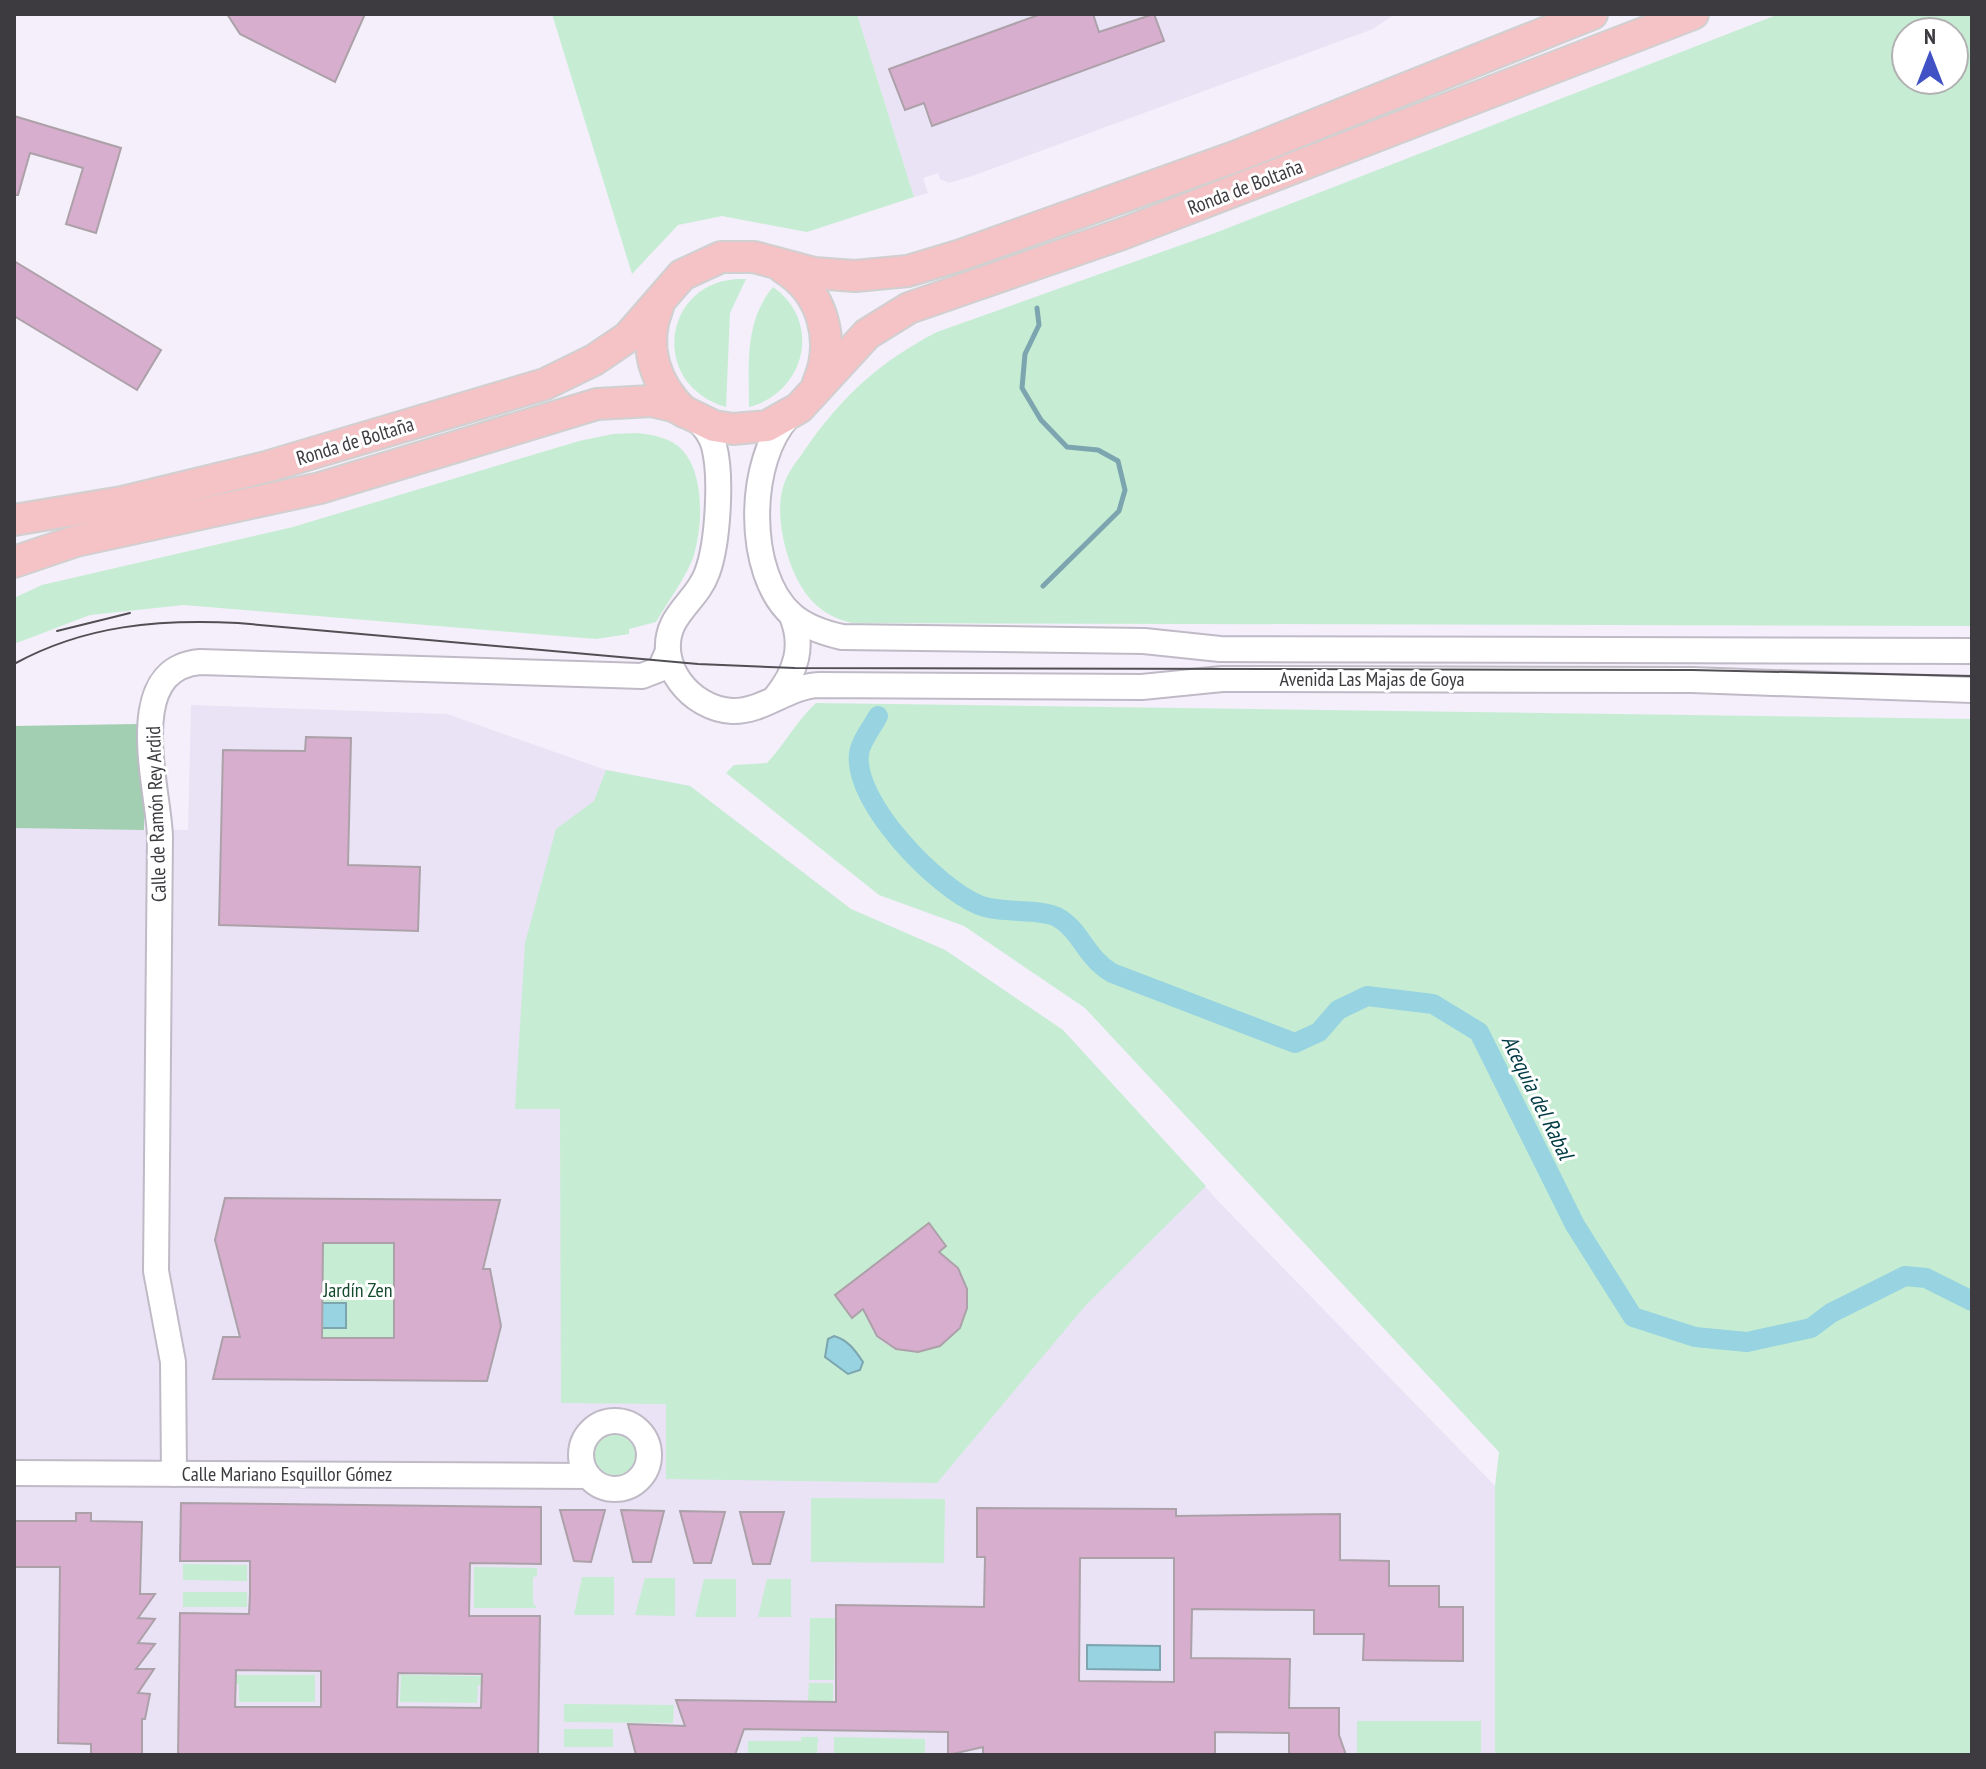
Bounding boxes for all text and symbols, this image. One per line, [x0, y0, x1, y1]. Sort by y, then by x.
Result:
north arrow [1890, 16, 1970, 96]
text: N [1924, 22, 1936, 50]
street label: Ronda de Boltaña [1184, 153, 1306, 221]
street label: Ronda de Boltaña [293, 411, 417, 471]
street label: Avenida Las Majas de Goya [1280, 666, 1464, 692]
street label: Calle de Ramón Rey Ardid [140, 726, 172, 902]
water label: Acequia del Rabal [1496, 1030, 1581, 1166]
park label: Jardín Zen [322, 1277, 393, 1303]
street label: Calle Mariano Esquillor Gómez [182, 1461, 392, 1487]

